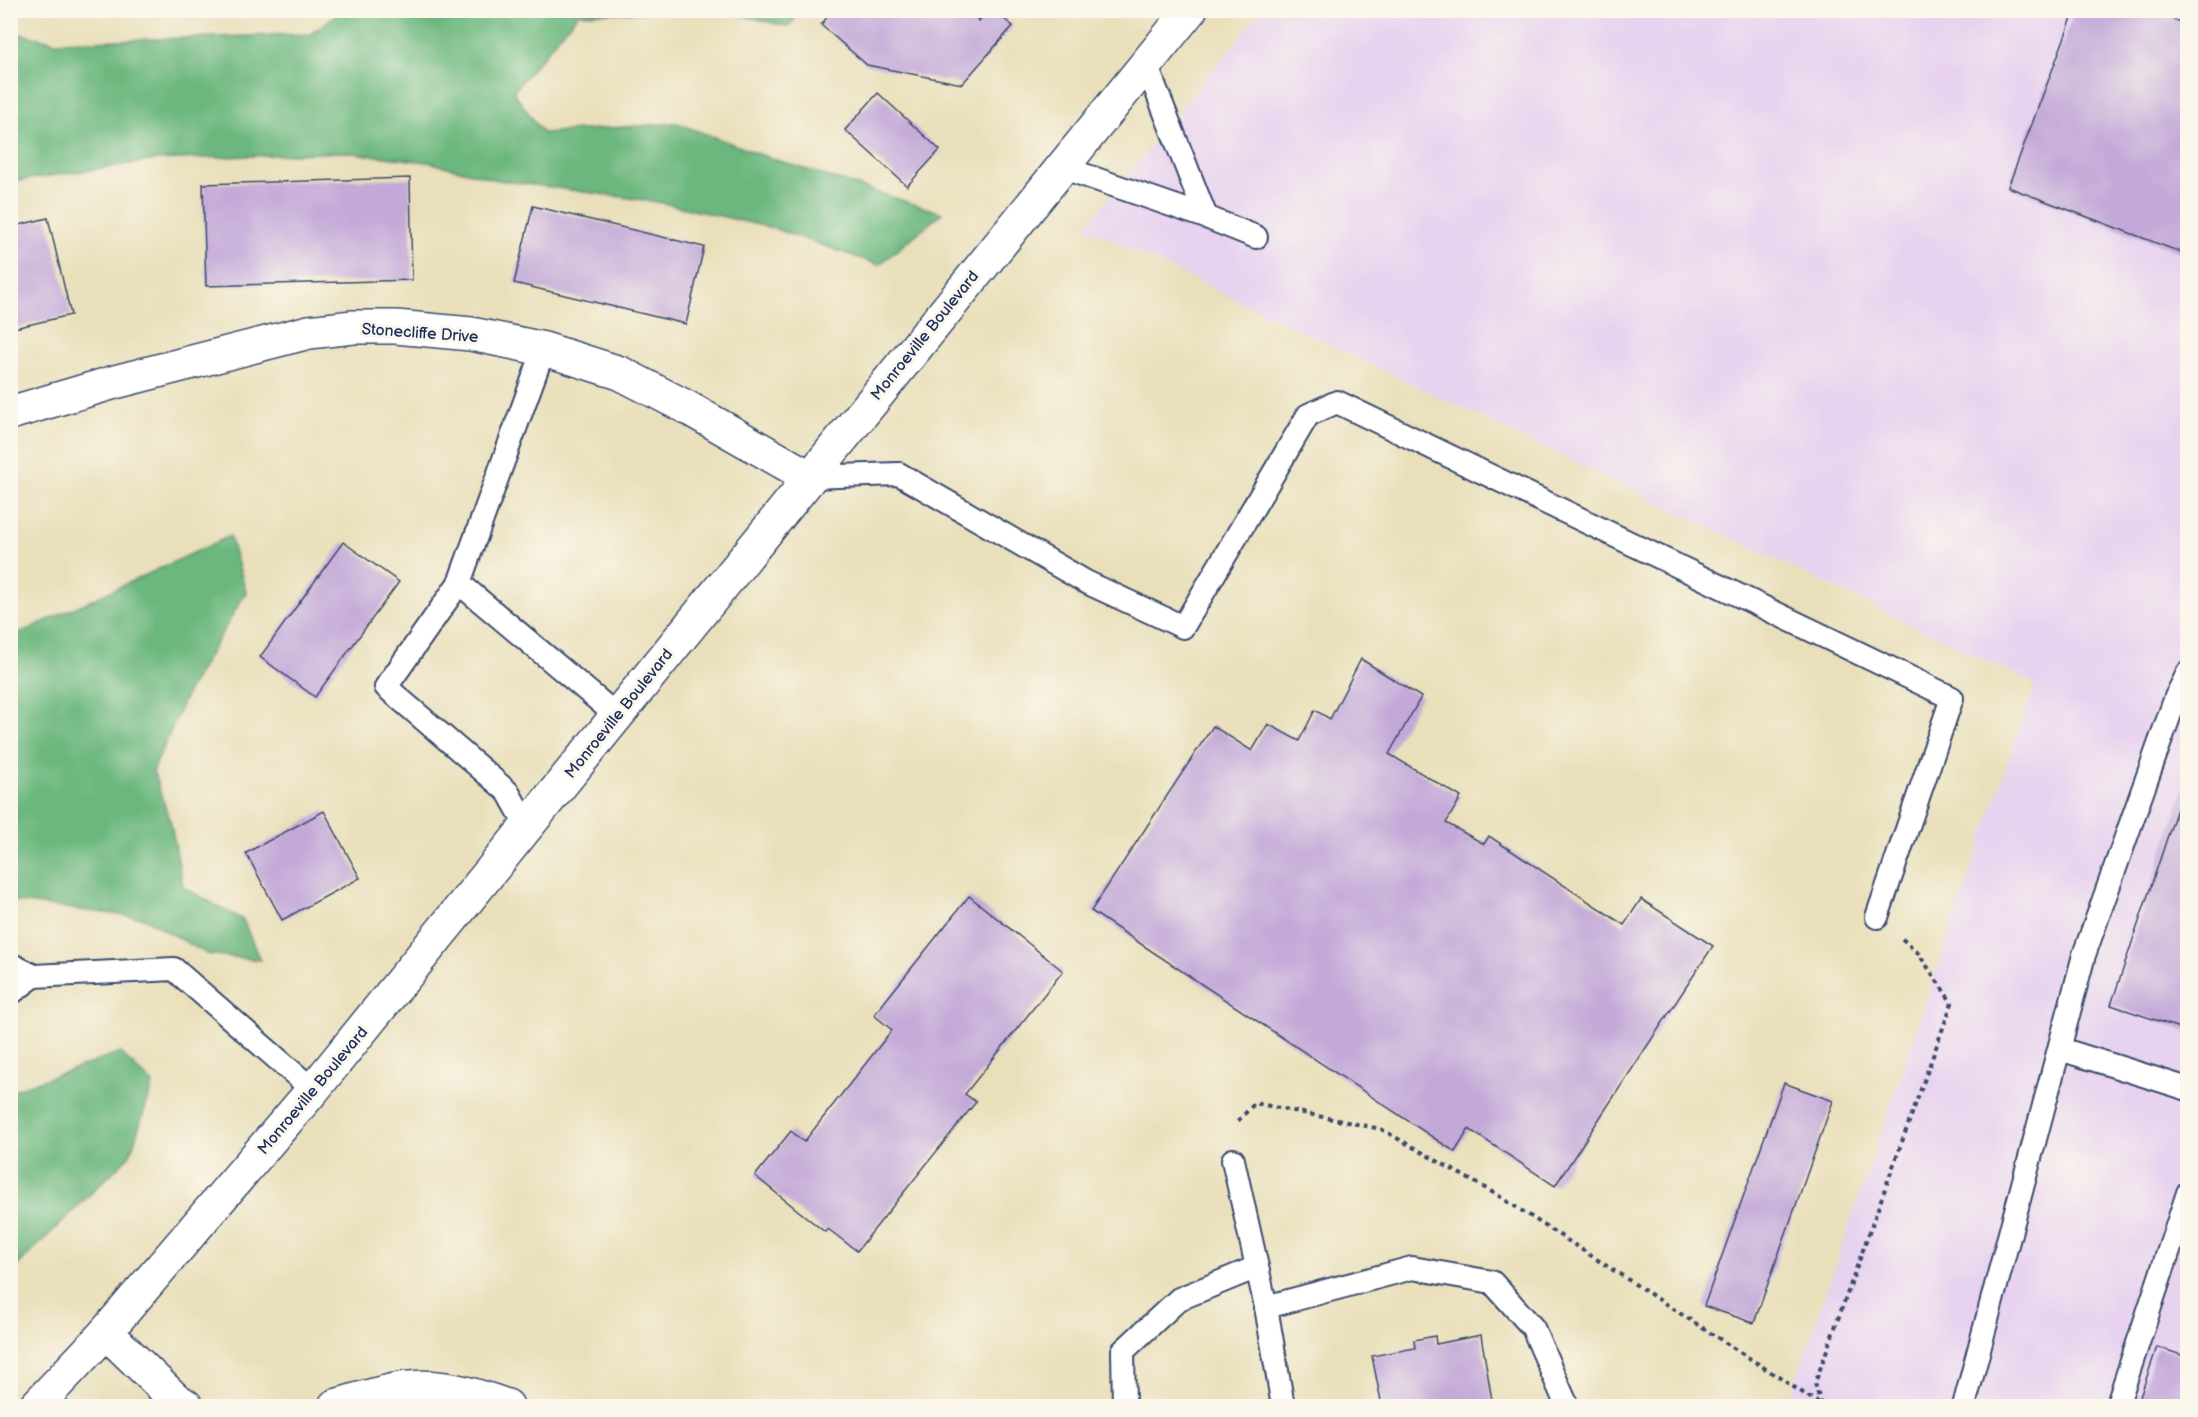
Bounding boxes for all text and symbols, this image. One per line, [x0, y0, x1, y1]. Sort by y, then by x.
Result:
street label: Monroeville Boulevard [867, 267, 983, 404]
street label: Stonecliffe Drive [361, 320, 479, 347]
street label: Monroeville Boulevard [561, 645, 677, 782]
street label: Monroeville Boulevard [254, 1023, 372, 1159]

